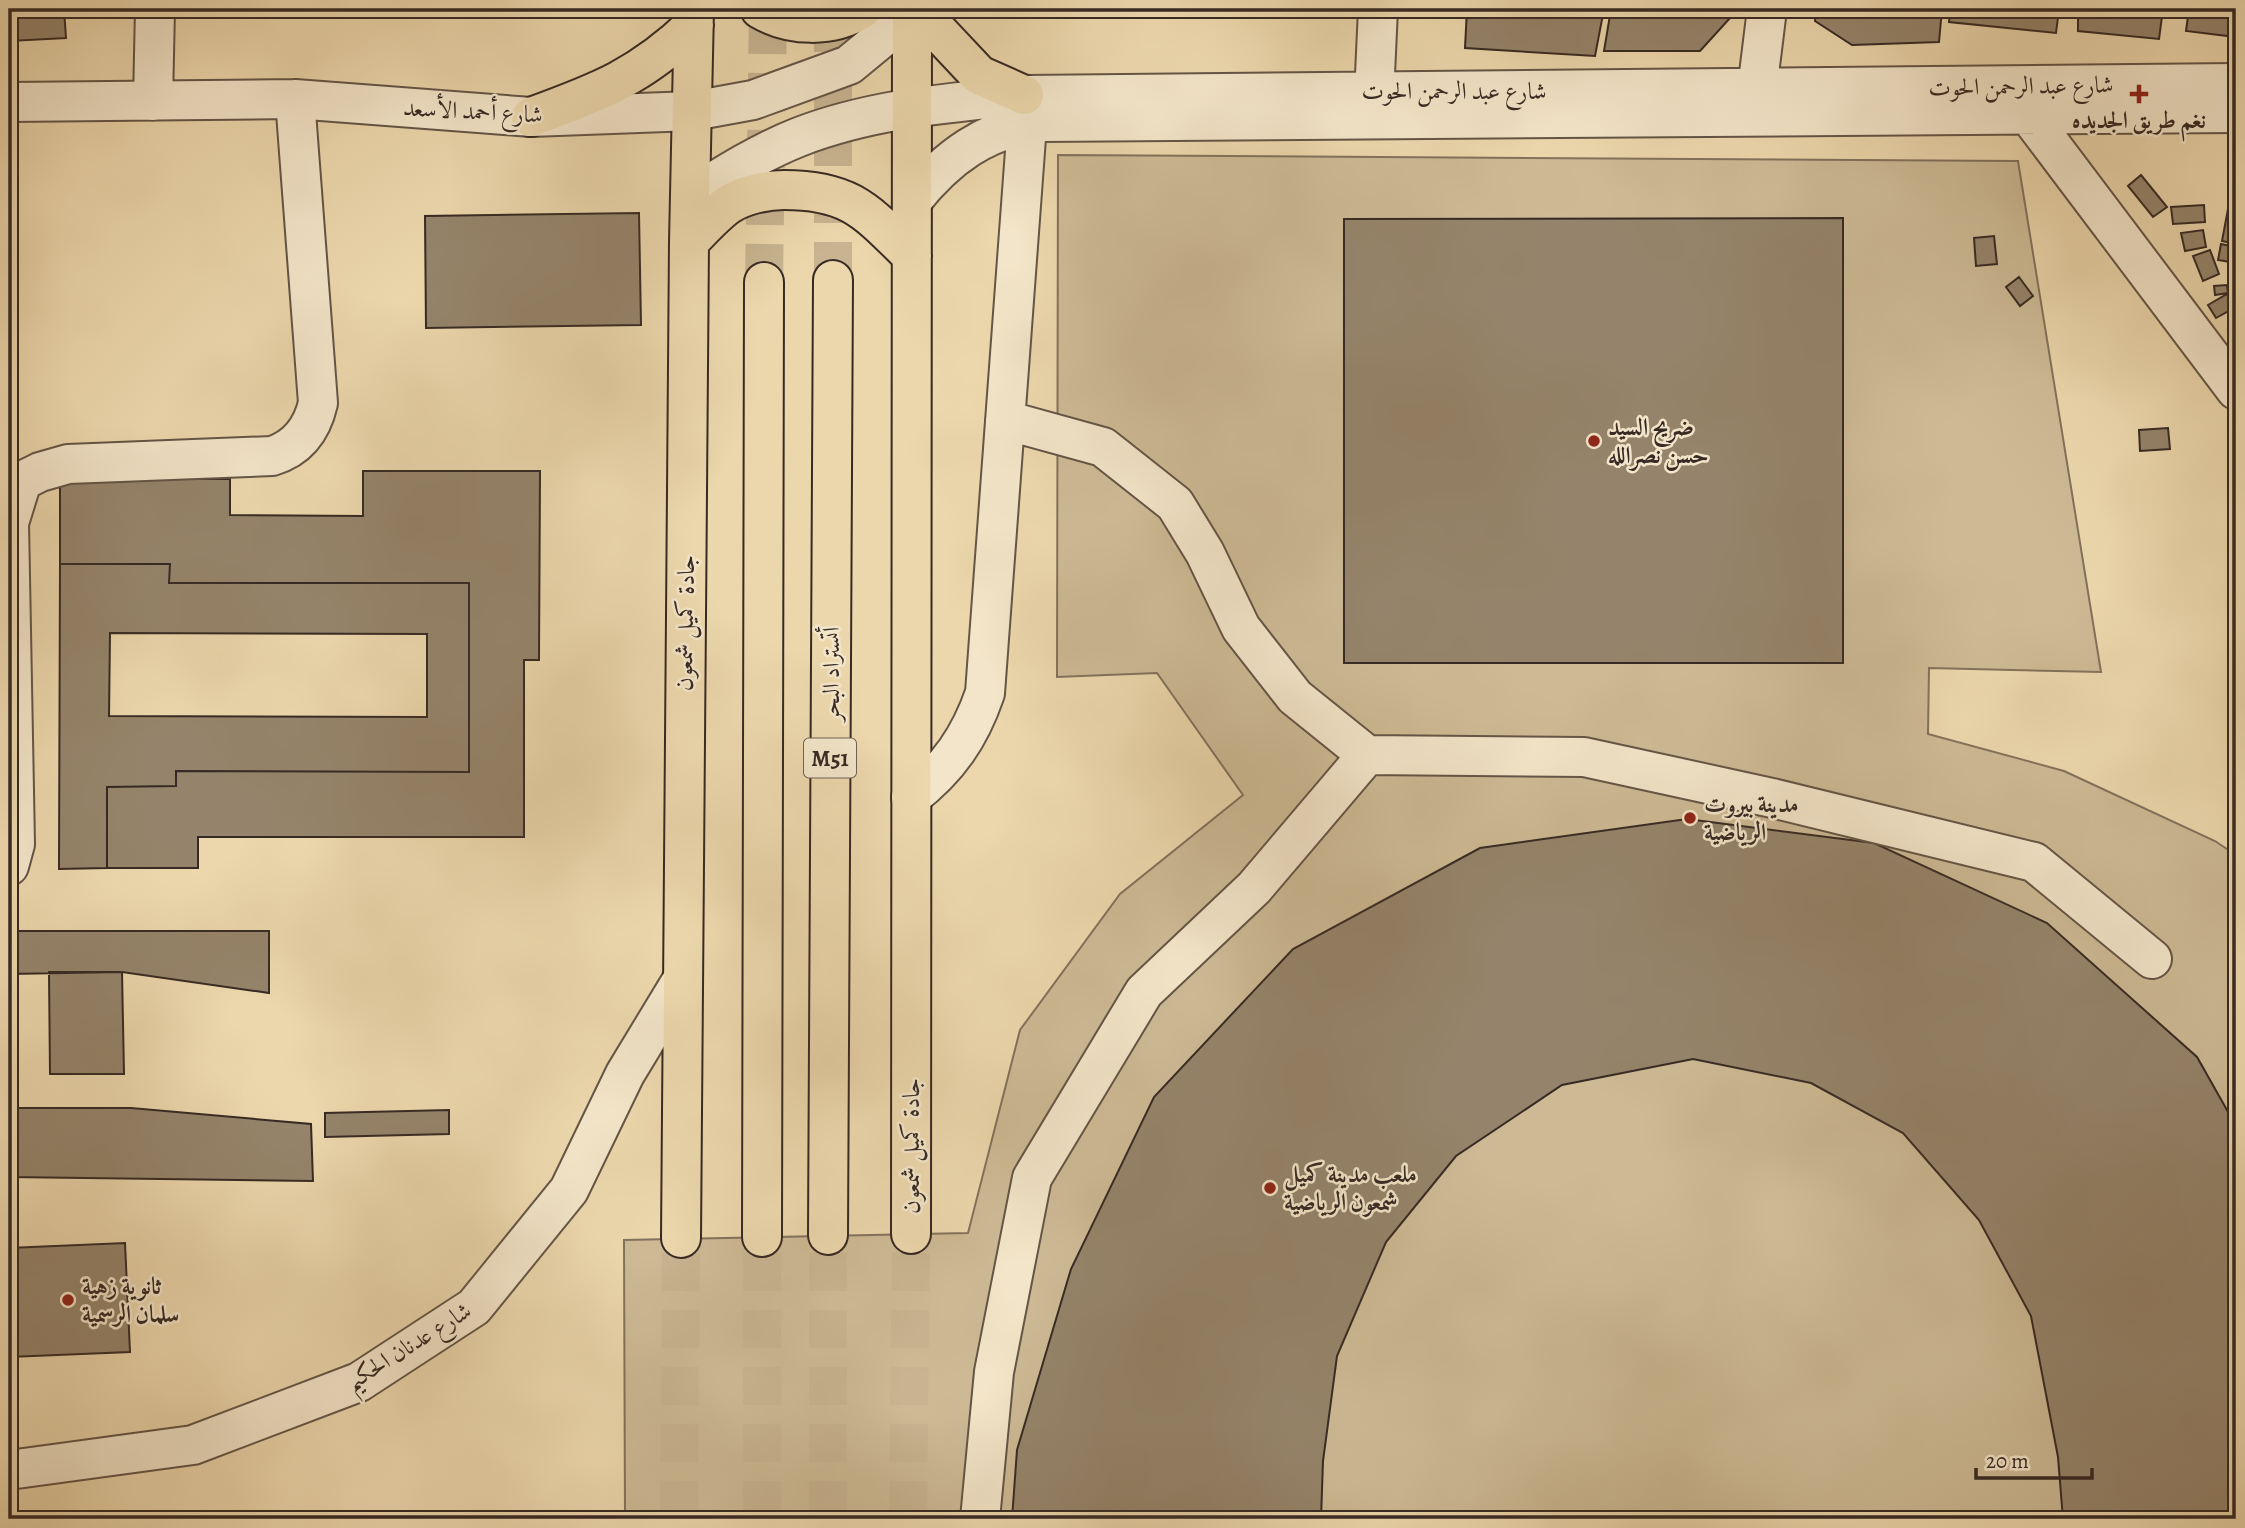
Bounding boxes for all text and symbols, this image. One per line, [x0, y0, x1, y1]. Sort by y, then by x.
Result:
street label: شارع عبد الرحمن الحوت [1928, 68, 2114, 108]
street label: شارع عبد الرحمن الحوت [1361, 75, 1547, 111]
marker: نغم طريق الجديده [2131, 86, 2147, 102]
street label: شارع أحمد الأسعد [402, 90, 544, 135]
place label: نغم طريق الجديده [2072, 104, 2206, 142]
place label: ضريح السيد حسن نصرالله [1608, 411, 1709, 471]
marker: ضريح السيد حسن نصرالله [1586, 433, 1602, 449]
street label: جادة كميل شمعون [668, 555, 703, 691]
street label: أتستراد البحر [814, 626, 847, 724]
road number: M51 [804, 738, 856, 778]
place label: مدينة بيروت الرياضية [1704, 788, 1799, 848]
marker: مدينة بيروت الرياضية [1682, 810, 1698, 826]
street label: جادة كميل شمعون [895, 1078, 928, 1214]
place label: ملعب مدينة كميل شمعون الرياضية [1284, 1158, 1417, 1218]
marker: ملعب مدينة كميل شمعون الرياضية [1262, 1180, 1278, 1196]
place label: ثانوية زهية سلمان الرسمية [82, 1270, 179, 1330]
marker: ثانوية زهية سلمان الرسمية [60, 1292, 76, 1308]
street label: شارع عدنان الحكيم [339, 1294, 482, 1404]
scale bar [1976, 1437, 2091, 1481]
text: 20 m [1986, 1447, 2029, 1475]

